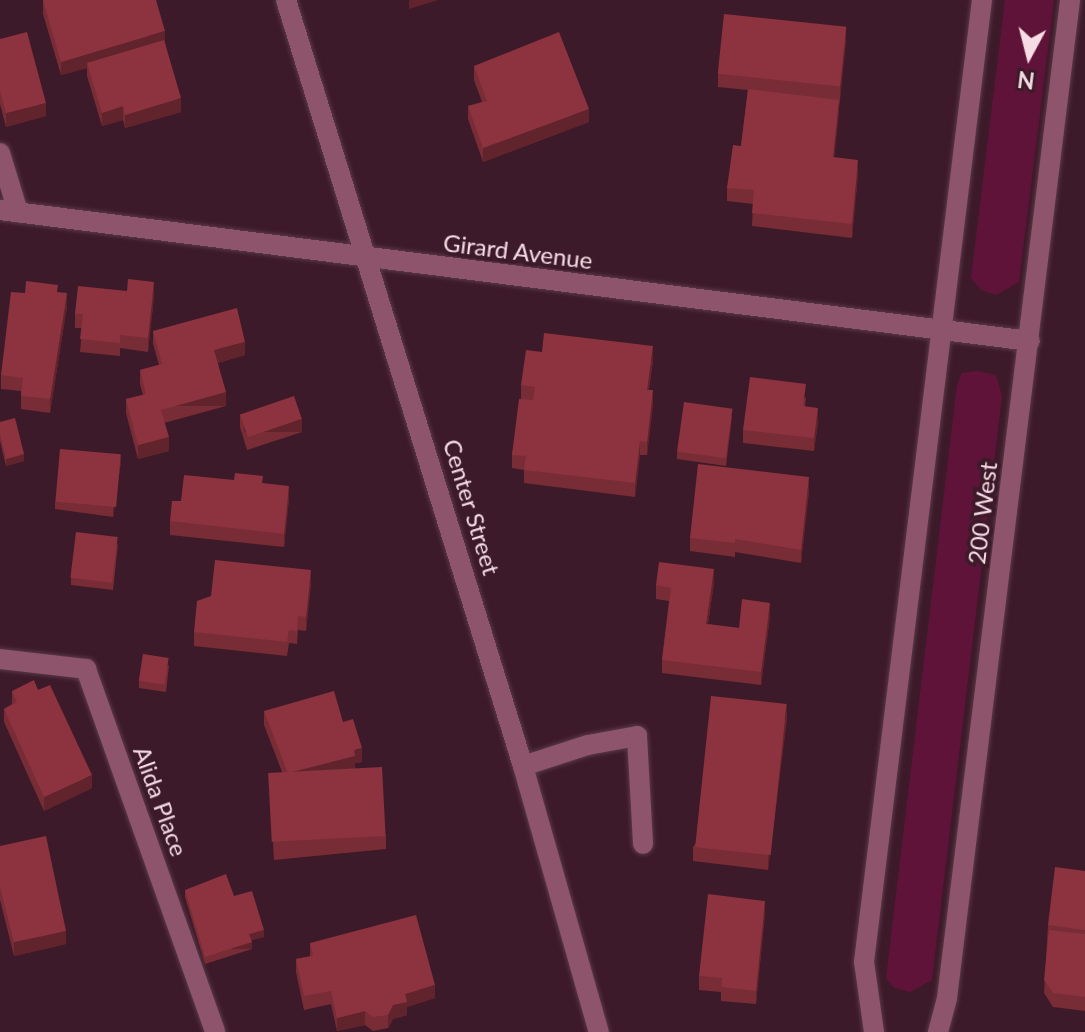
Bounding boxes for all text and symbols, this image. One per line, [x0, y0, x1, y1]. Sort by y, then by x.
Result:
north arrow [989, 16, 1069, 96]
text: N [1016, 66, 1036, 95]
street label: Girard Avenue [441, 228, 595, 274]
street label: Center Street [438, 435, 506, 579]
street label: 200 West [961, 460, 1003, 566]
street label: Alida Place [128, 742, 194, 860]

